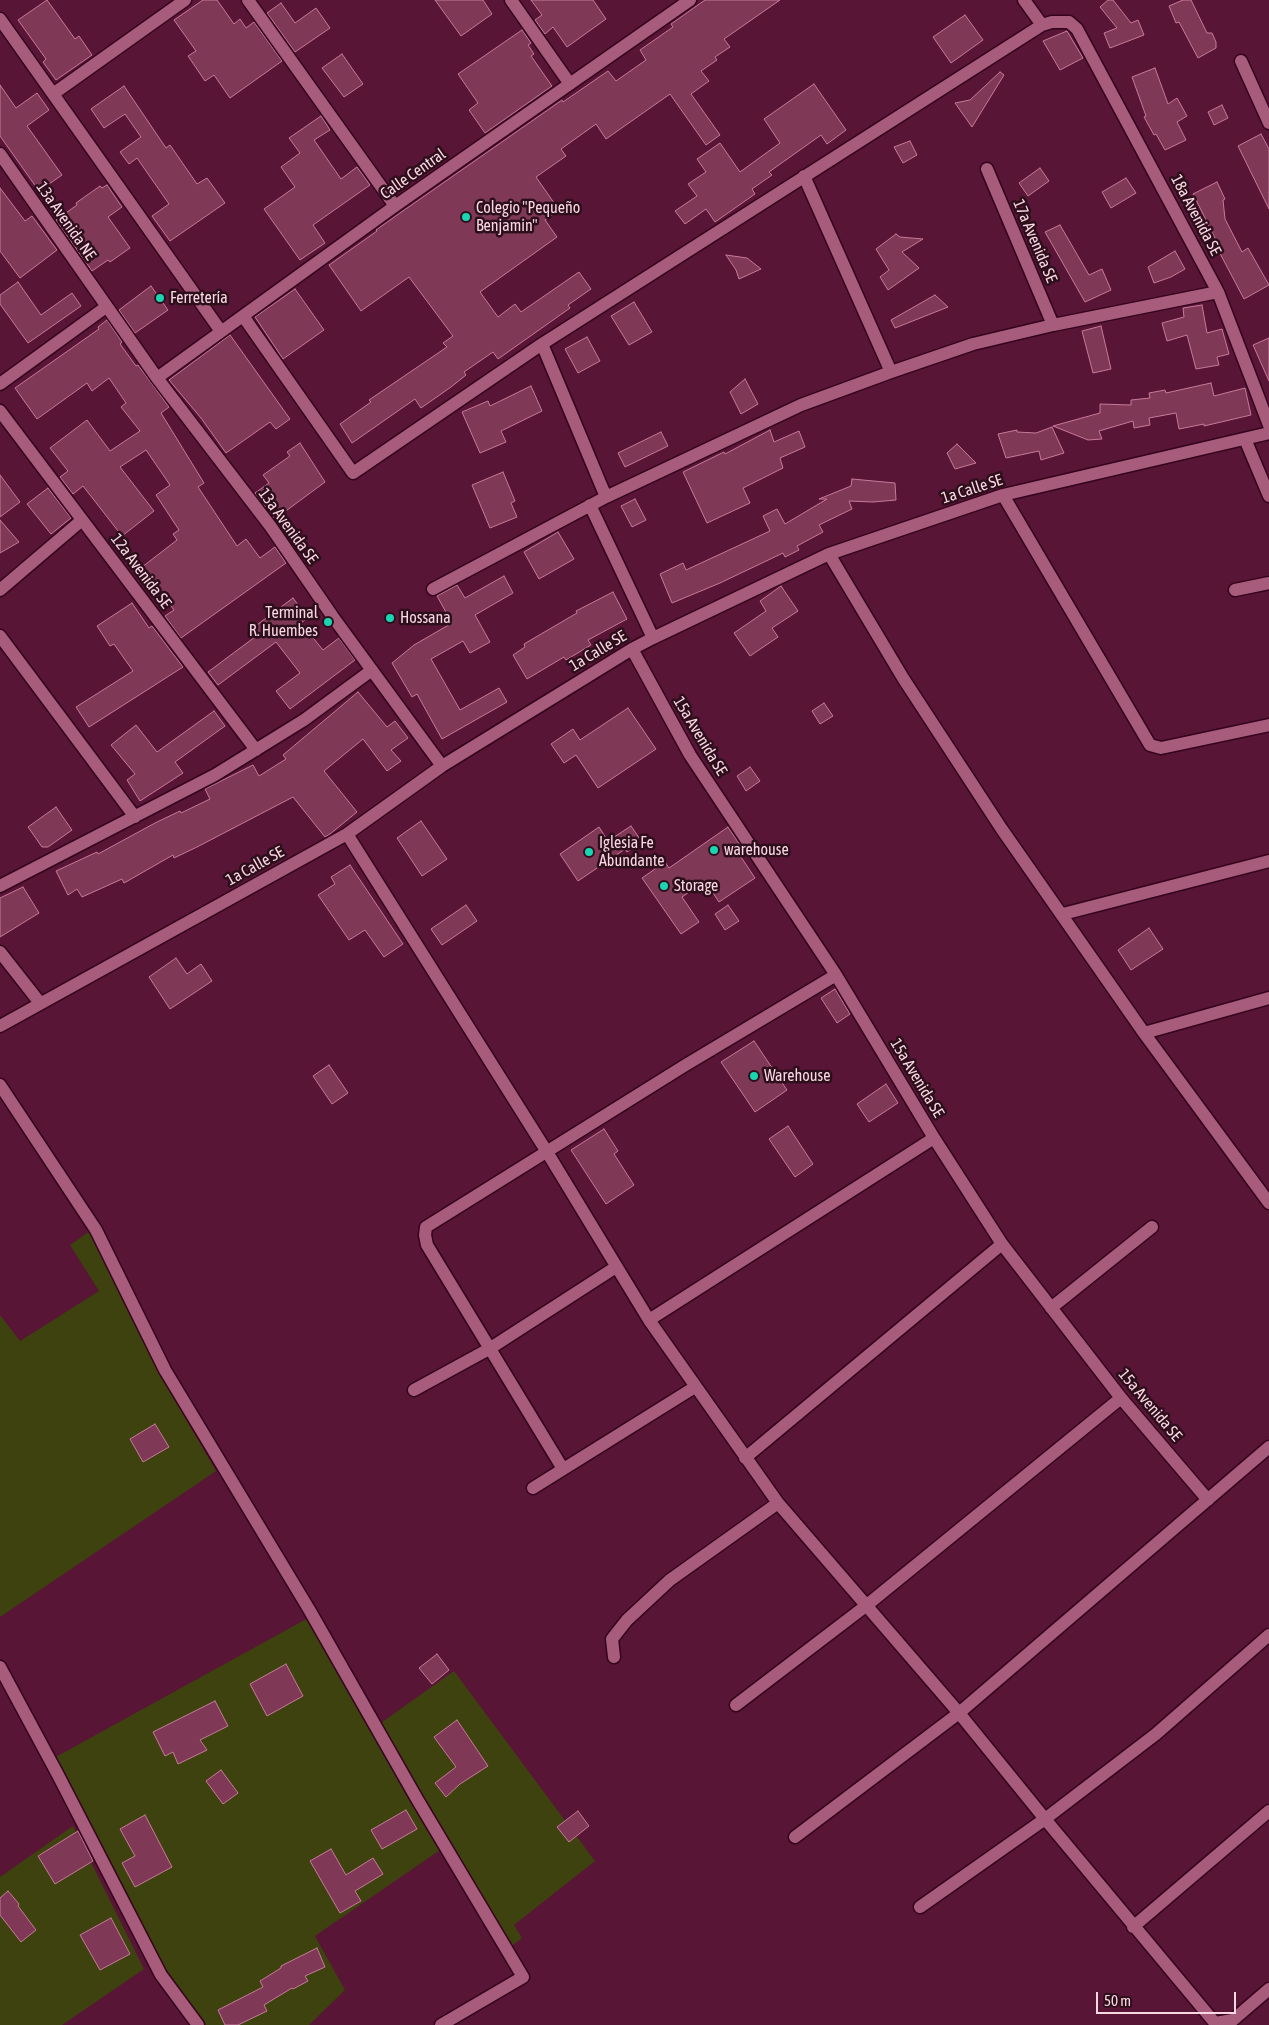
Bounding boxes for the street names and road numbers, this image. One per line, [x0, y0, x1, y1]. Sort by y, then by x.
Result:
street label: Calle Central [377, 145, 449, 203]
street label: 18a Avenida SE [1167, 171, 1225, 259]
street label: 13a Avenida NE [32, 178, 100, 264]
street label: 17a Avenida SE [1009, 197, 1061, 285]
street label: 1a Calle SE [939, 470, 1005, 508]
street label: 13a Avenida SE [254, 485, 322, 567]
street label: 12a Avenida SE [107, 530, 175, 612]
street label: 1a Calle SE [566, 627, 630, 675]
street label: 15a Avenida SE [669, 693, 731, 779]
street label: 1a Calle SE [223, 842, 287, 890]
street label: 15a Avenida SE [886, 1035, 948, 1121]
street label: 15a Avenida SE [1114, 1365, 1186, 1445]

